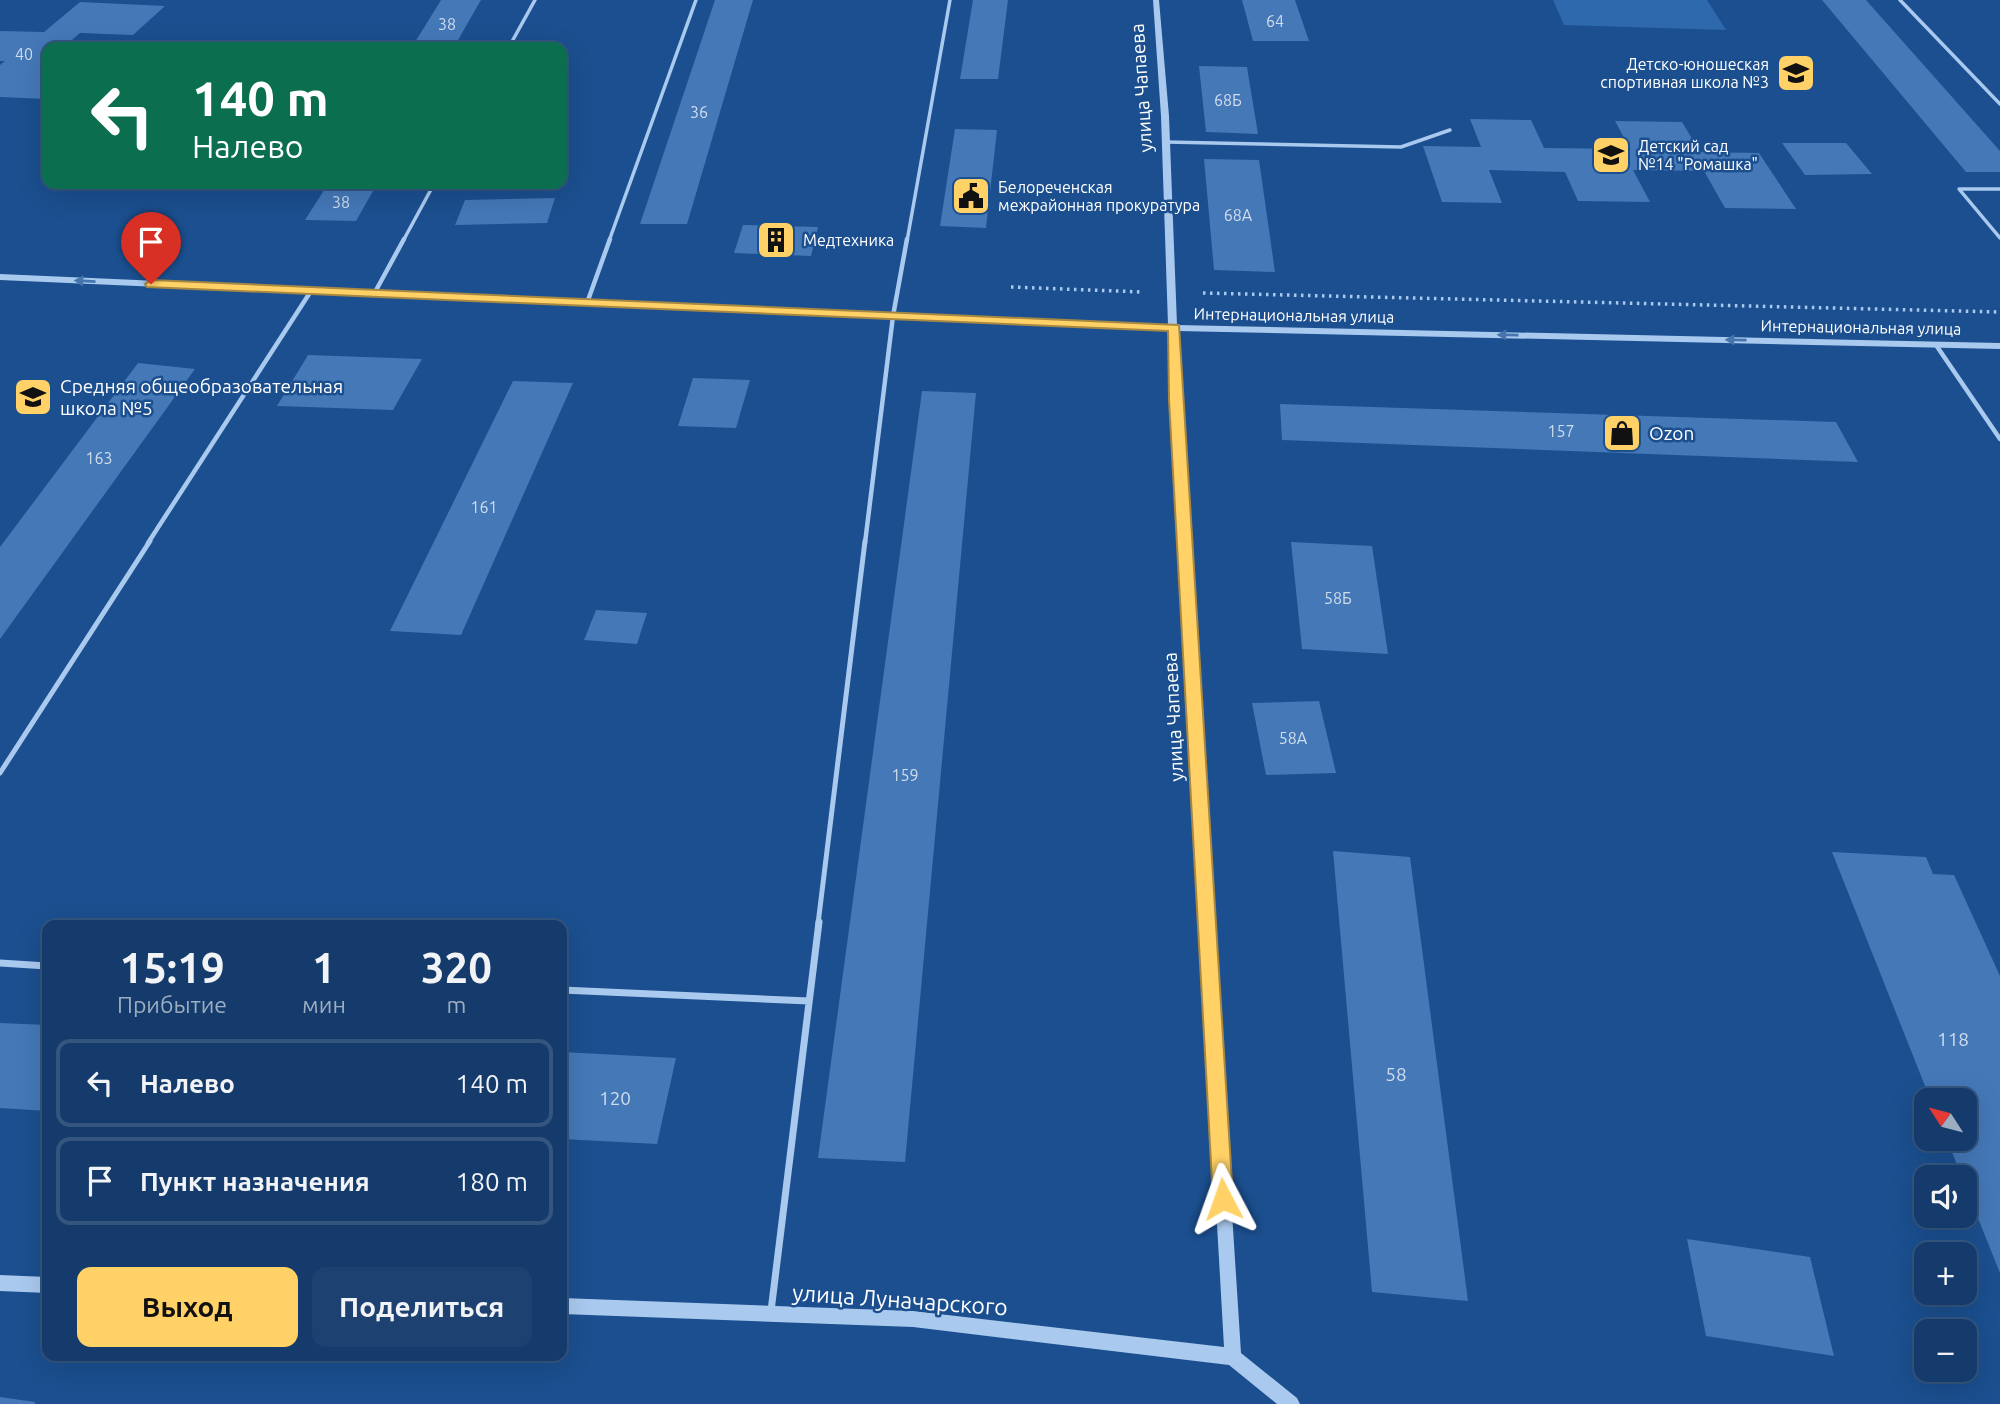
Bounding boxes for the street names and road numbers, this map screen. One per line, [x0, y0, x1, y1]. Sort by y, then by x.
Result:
street label: улица Чапаева [1126, 23, 1156, 153]
street label: Интернациональная улица [1194, 304, 1394, 326]
street label: Интернациональная улица [1761, 316, 1961, 338]
street label: улица Чапаева [1159, 652, 1187, 782]
street label: улица Луначарского [791, 1279, 1009, 1320]

